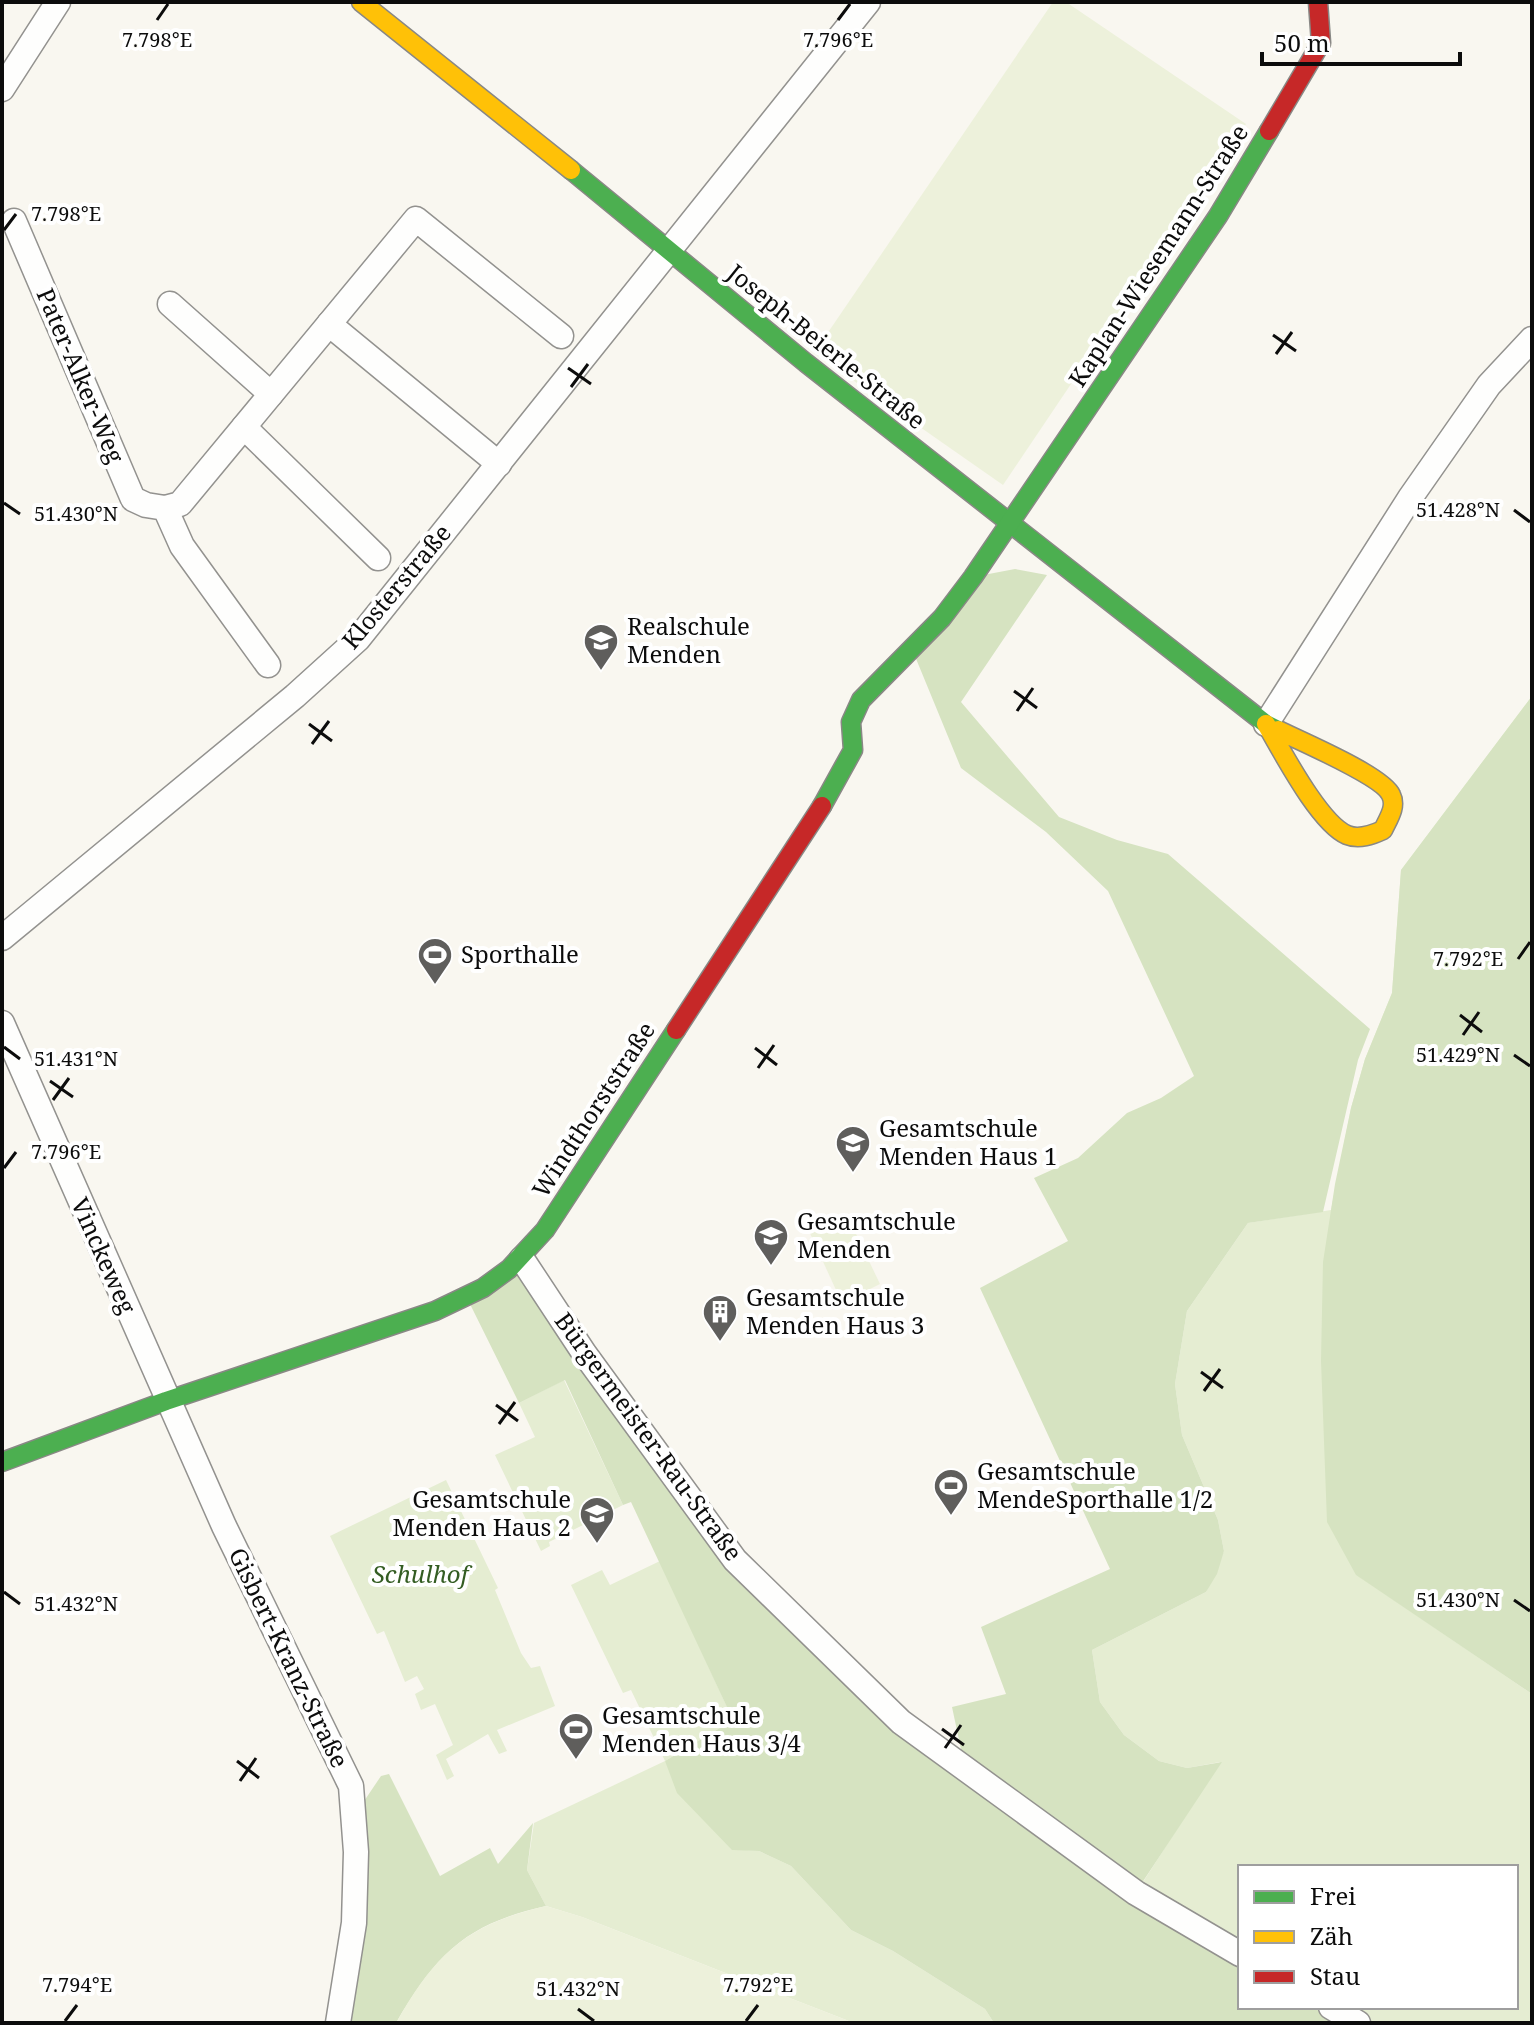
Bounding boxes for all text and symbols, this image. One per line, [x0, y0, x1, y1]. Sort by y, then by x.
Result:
scale bar [1262, 16, 1460, 66]
text: 7.798°E [122, 26, 192, 53]
text: 7.796°E [803, 26, 873, 53]
text: 50 m [1274, 26, 1330, 59]
street label: Kaplan-Wiesemann-Straße [1060, 117, 1255, 393]
text: 7.798°E [31, 200, 101, 227]
street label: Joseph-Beierle-Straße [720, 255, 933, 436]
street label: Pater-Alker-Weg [30, 283, 133, 468]
text: 51.428°N [1416, 496, 1500, 523]
text: 51.430°N [34, 500, 118, 527]
street label: Klosterstraße [334, 517, 458, 655]
place label: Realschule Menden [627, 609, 750, 670]
school or university icon: Realschule Menden [582, 622, 620, 672]
sports icon: Sporthalle [416, 936, 454, 986]
place label: Sporthalle [461, 937, 579, 970]
text: 7.792°E [1433, 945, 1503, 972]
street label: Windthorststraße [524, 1015, 662, 1203]
text: 51.429°N [1416, 1041, 1500, 1068]
text: 51.431°N [34, 1045, 118, 1072]
place label: Gesamtschule Menden Haus 1 [879, 1111, 1057, 1172]
school or university icon: Gesamtschule Menden Haus 1 [834, 1124, 872, 1174]
text: 7.796°E [31, 1138, 101, 1165]
street label: Vinckeweg [64, 1192, 145, 1319]
place label: Gesamtschule Menden [797, 1204, 956, 1265]
school or university icon: Gesamtschule Menden [752, 1217, 790, 1267]
place label: Gesamtschule Menden Haus 3 [746, 1280, 924, 1341]
building icon: Gesamtschule Menden Haus 3 [701, 1293, 739, 1343]
street label: Bürgermeister-Rau-Straße [548, 1305, 751, 1567]
place label: Gesamtschule MendeSporthalle 1/2 [977, 1454, 1213, 1515]
sports icon: Gesamtschule MendeSporthalle 1/2 [932, 1467, 970, 1517]
place label: Gesamtschule Menden Haus 2 [393, 1482, 571, 1543]
school or university icon: Gesamtschule Menden Haus 2 [578, 1495, 616, 1545]
street label: Gisbert-Kranz-Straße [222, 1542, 357, 1773]
park label: Schulhof [372, 1557, 473, 1590]
text: 51.430°N [1416, 1586, 1500, 1613]
text: 51.432°N [34, 1590, 118, 1617]
place label: Gesamtschule Menden Haus 3/4 [602, 1698, 801, 1759]
sports icon: Gesamtschule Menden Haus 3/4 [557, 1711, 595, 1761]
legend [1238, 1865, 1518, 2009]
text: Frei [1310, 1879, 1356, 1912]
text: Zäh [1310, 1919, 1353, 1952]
text: Stau [1310, 1959, 1360, 1992]
text: 7.794°E [42, 1971, 112, 1998]
text: 7.792°E [723, 1971, 793, 1998]
text: 51.432°N [536, 1975, 620, 2002]

